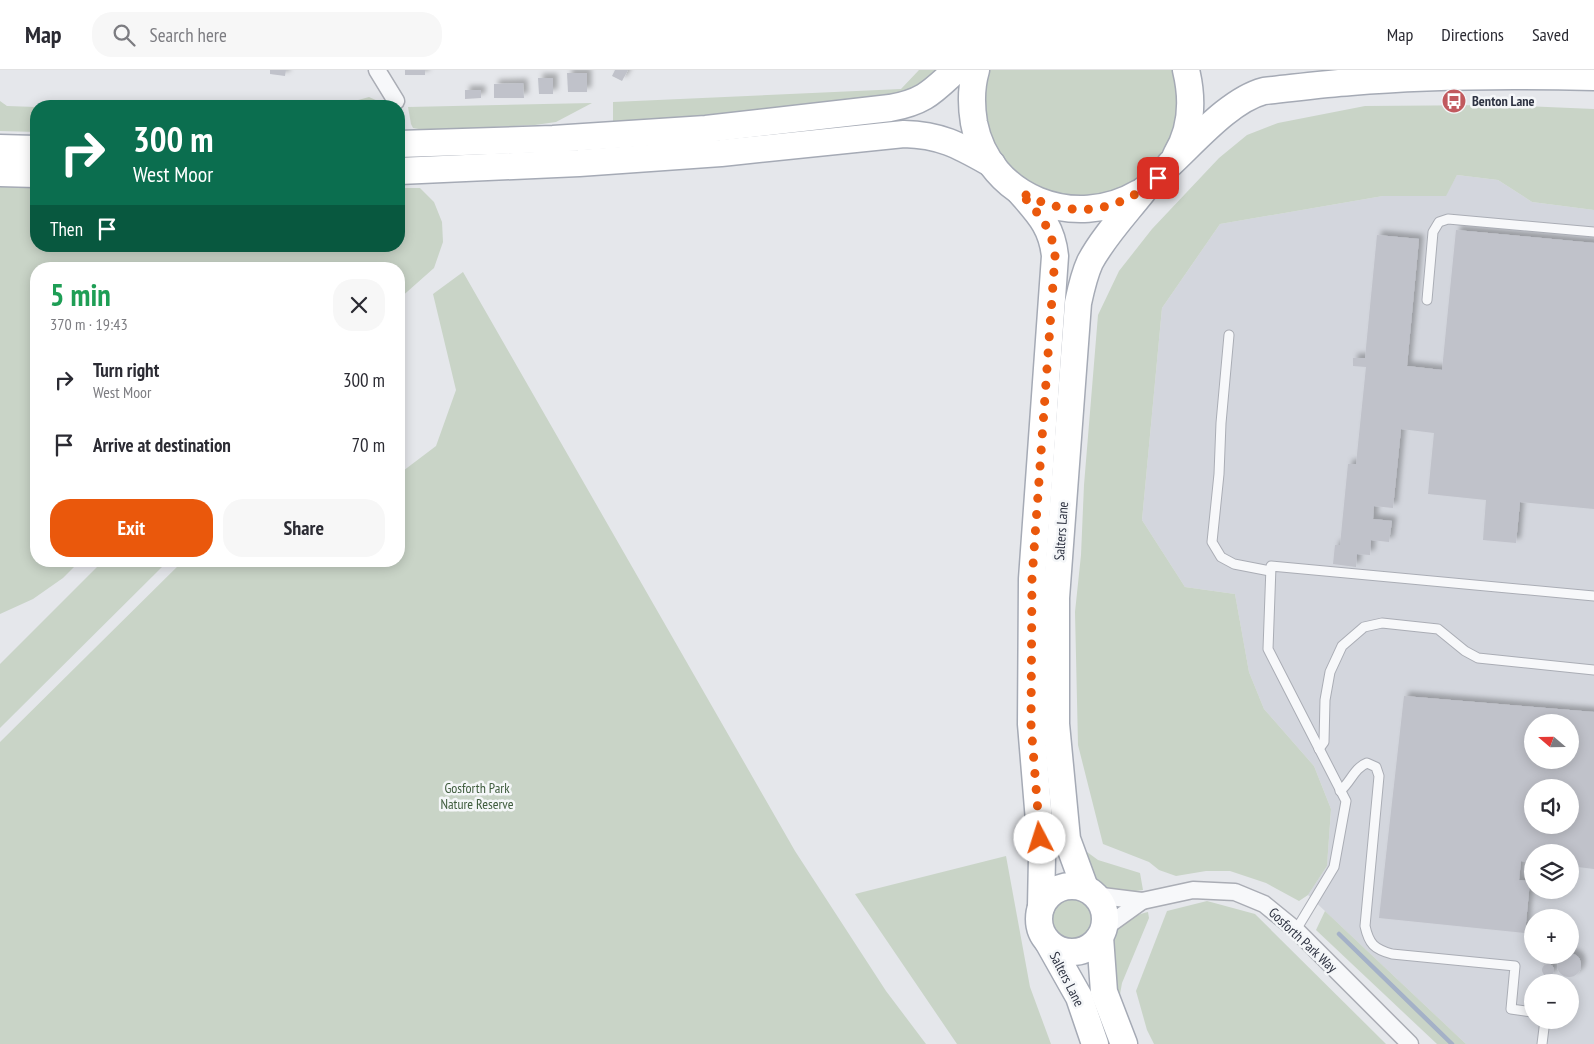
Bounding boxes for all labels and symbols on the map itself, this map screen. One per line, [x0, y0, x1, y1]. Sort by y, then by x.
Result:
bus stop icon: Benton Lane [1441, 88, 1467, 114]
place label: Benton Lane [1472, 92, 1535, 110]
pin [1137, 157, 1179, 199]
street label: Salters Lane [1050, 501, 1072, 561]
north arrow [1524, 714, 1579, 769]
park label: Gosforth Park Nature Reserve [440, 779, 514, 813]
position arrow [1013, 811, 1065, 863]
street label: Gosforth Park Way [1265, 904, 1342, 977]
street label: Salters Lane [1046, 949, 1089, 1010]

